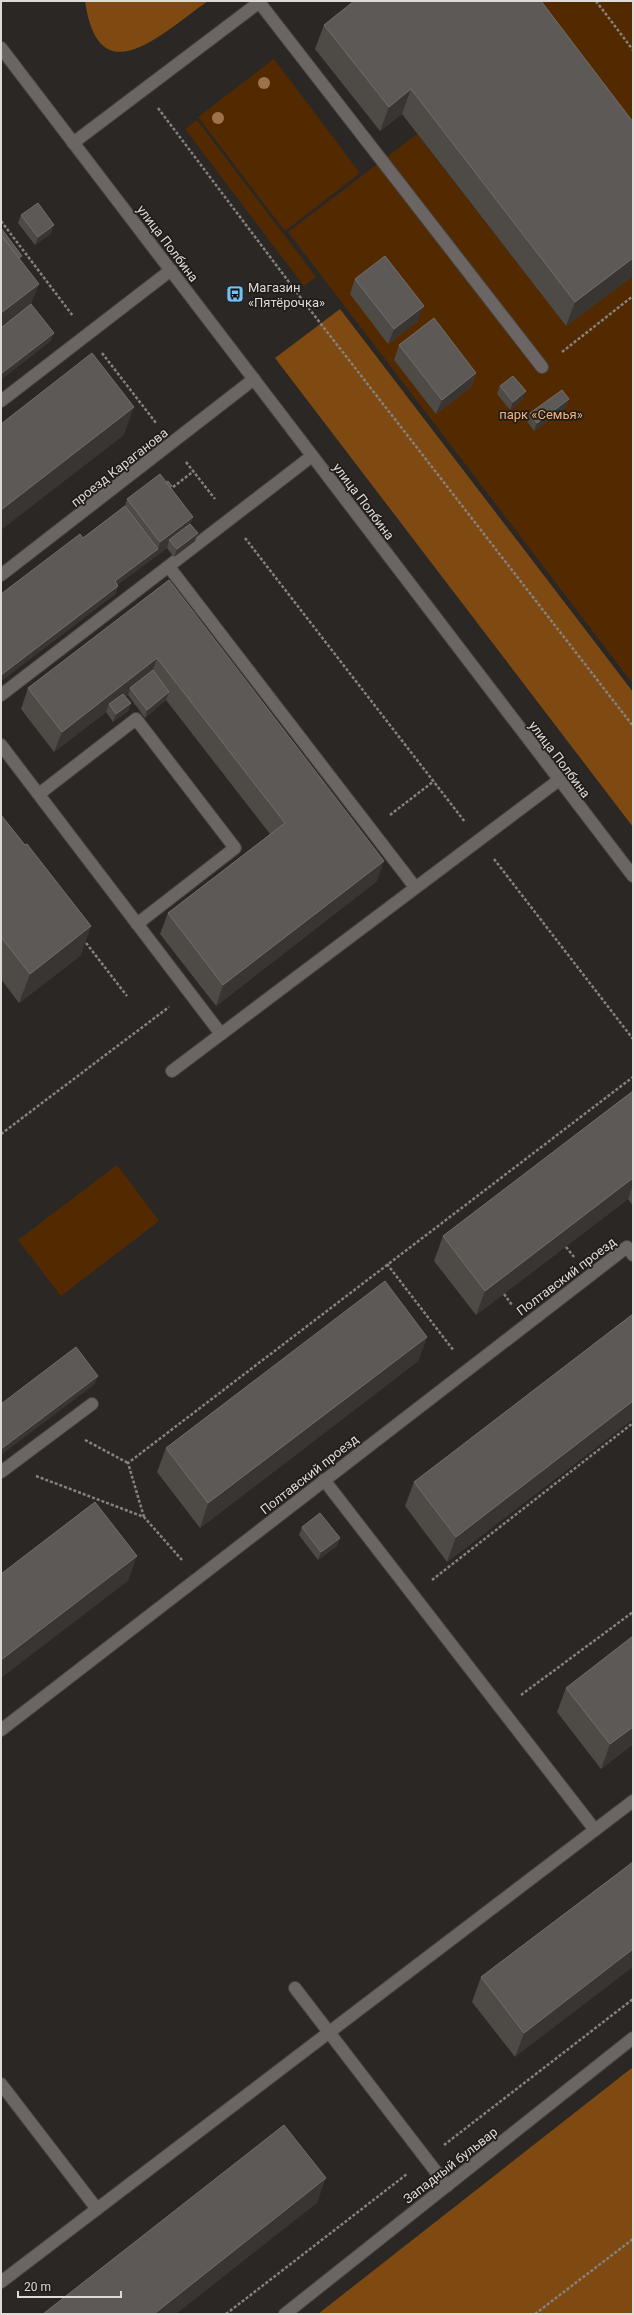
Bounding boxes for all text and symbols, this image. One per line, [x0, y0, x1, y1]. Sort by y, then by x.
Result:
street label: улица Полбина [134, 202, 201, 285]
place label: Магазин «Пятёрочка» [248, 280, 325, 310]
bus stop icon: Магазин «Пятёрочка» [225, 284, 245, 304]
park label: парк «Семья» [499, 407, 583, 422]
street label: проезд Караганова [68, 425, 171, 510]
street label: улица Полбина [330, 460, 397, 543]
street label: улица Полбина [526, 718, 593, 801]
street label: Полтавский проезд [514, 1234, 619, 1319]
street label: Полтавский проезд [257, 1431, 361, 1517]
street label: Западный бульвар [400, 2124, 500, 2207]
scale bar [18, 2273, 121, 2299]
text: 20 m [24, 2280, 51, 2294]

